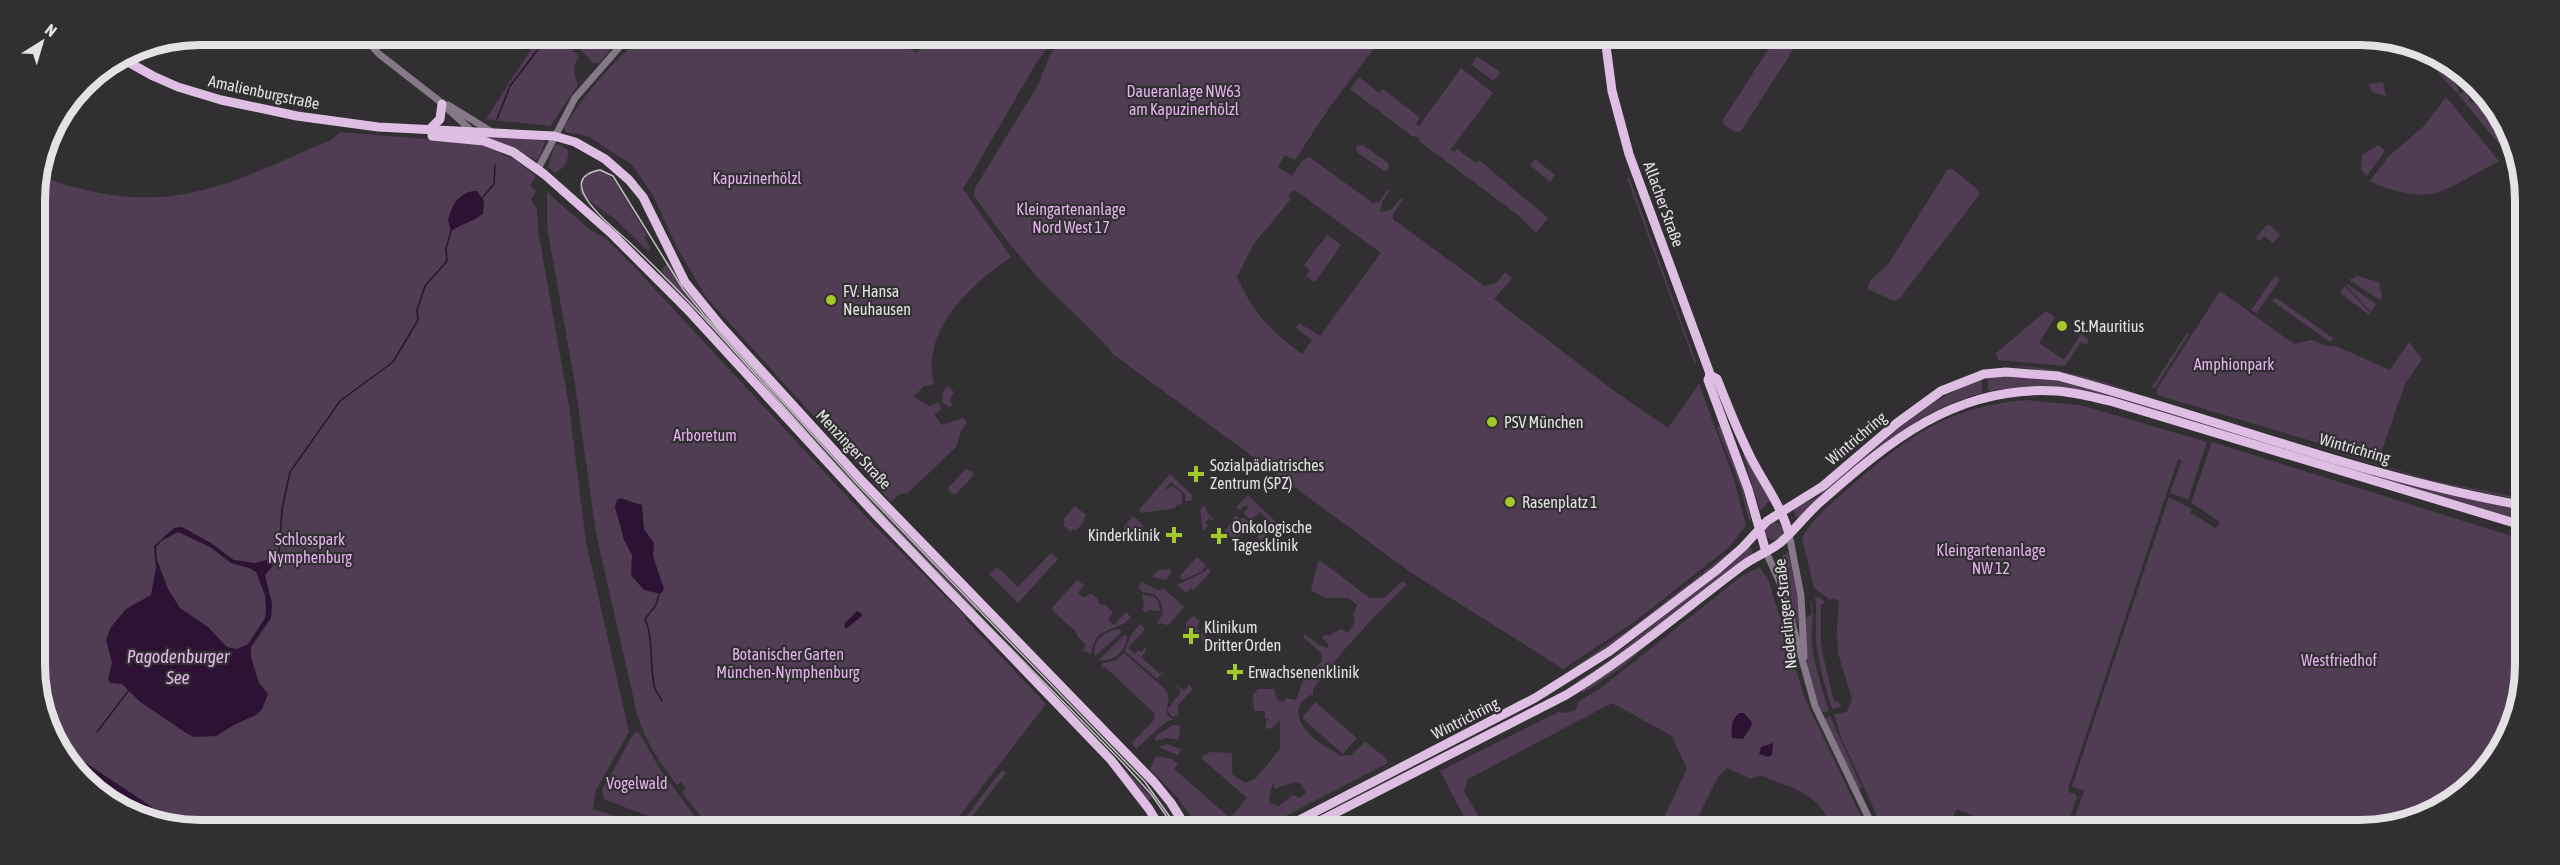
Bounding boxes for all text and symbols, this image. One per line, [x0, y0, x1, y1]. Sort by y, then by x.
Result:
north arrow [12, 12, 72, 72]
text: N [42, 20, 60, 40]
street label: Amalienburgstraße [207, 71, 321, 114]
park label: Daueranlage NW63 am Kapuzinerhölzl [1127, 82, 1241, 119]
street label: Allacher Straße [1640, 159, 1688, 249]
park label: Kapuzinerhölzl [713, 169, 802, 188]
park label: Kleingartenanlage Nord West 17 [1016, 200, 1126, 236]
place label: FV. Hansa Neuhausen [843, 282, 911, 318]
marker: FV. Hansa Neuhausen [824, 293, 838, 307]
place label: St.Mauritius [2074, 317, 2144, 335]
marker: St.Mauritius [2055, 319, 2069, 333]
park label: Amphionpark [2194, 355, 2274, 374]
street label: Menzinger Straße [812, 406, 895, 493]
street label: Wintrichring [1822, 408, 1890, 469]
place label: PSV München [1504, 413, 1584, 431]
marker: PSV München [1485, 415, 1499, 429]
park label: Arboretum [673, 426, 737, 444]
street label: Wintrichring [2317, 429, 2393, 468]
place label: Sozialpädiatrisches Zentrum (SPZ) [1210, 456, 1325, 493]
marker: Sozialpädiatrisches Zentrum (SPZ) [1187, 465, 1205, 483]
place label: Rasenplatz 1 [1522, 493, 1597, 512]
marker: Rasenplatz 1 [1503, 495, 1517, 509]
place label: Onkologische Tagesklinik [1232, 518, 1312, 555]
place label: Kinderklinik [1088, 526, 1160, 544]
marker: Kinderklinik [1165, 526, 1183, 544]
marker: Onkologische Tagesklinik [1210, 527, 1228, 545]
park label: Schlosspark Nymphenburg [268, 530, 352, 567]
park label: Kleingartenanlage NW 12 [1936, 541, 2046, 577]
street label: Nederlinger Straße [1770, 558, 1801, 670]
place label: Klinikum Dritter Orden [1204, 618, 1281, 654]
marker: Klinikum Dritter Orden [1182, 627, 1200, 645]
park label: Botanischer Garten München-Nymphenburg [716, 645, 860, 682]
water label: Pagodenburger See [127, 646, 230, 688]
park label: Westfriedhof [2301, 651, 2378, 669]
marker: Erwachsenenklinik [1226, 663, 1244, 681]
place label: Erwachsenenklinik [1248, 663, 1359, 681]
street label: Wintrichring [1428, 693, 1502, 743]
park label: Vogelwald [606, 774, 668, 793]

